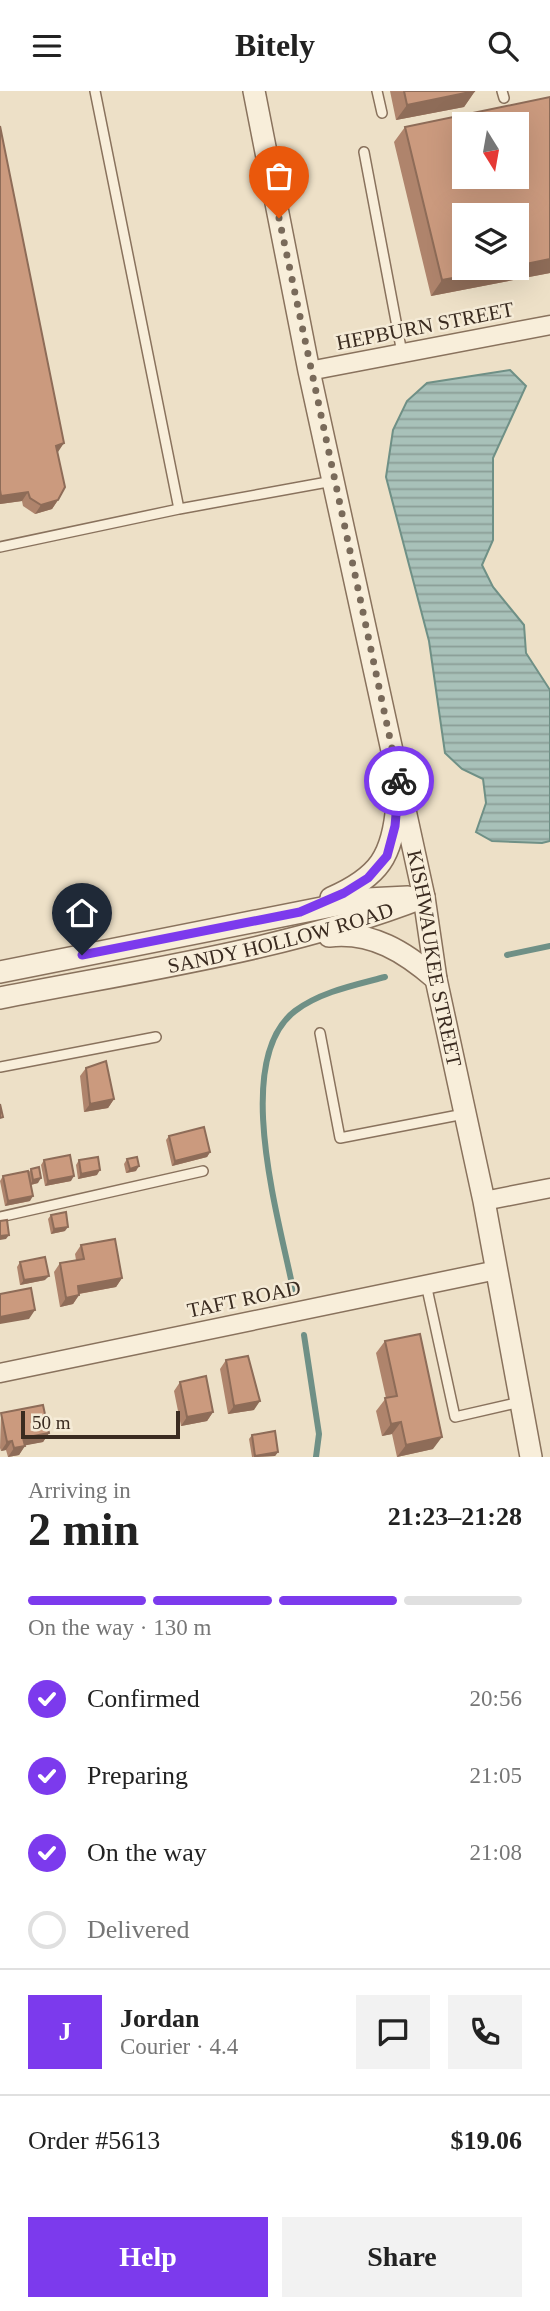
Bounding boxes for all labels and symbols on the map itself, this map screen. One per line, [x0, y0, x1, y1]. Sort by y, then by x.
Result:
north arrow [452, 112, 528, 189]
pin [249, 146, 309, 218]
street label: HEPBURN STREET [334, 297, 516, 355]
courier [364, 746, 434, 816]
street label: KISHWAUKEE STREET [402, 848, 467, 1069]
pin [52, 883, 112, 955]
street label: SANDY HOLLOW ROAD [166, 897, 397, 978]
street label: TAFT ROAD [185, 1275, 303, 1323]
scale bar [21, 1408, 180, 1440]

